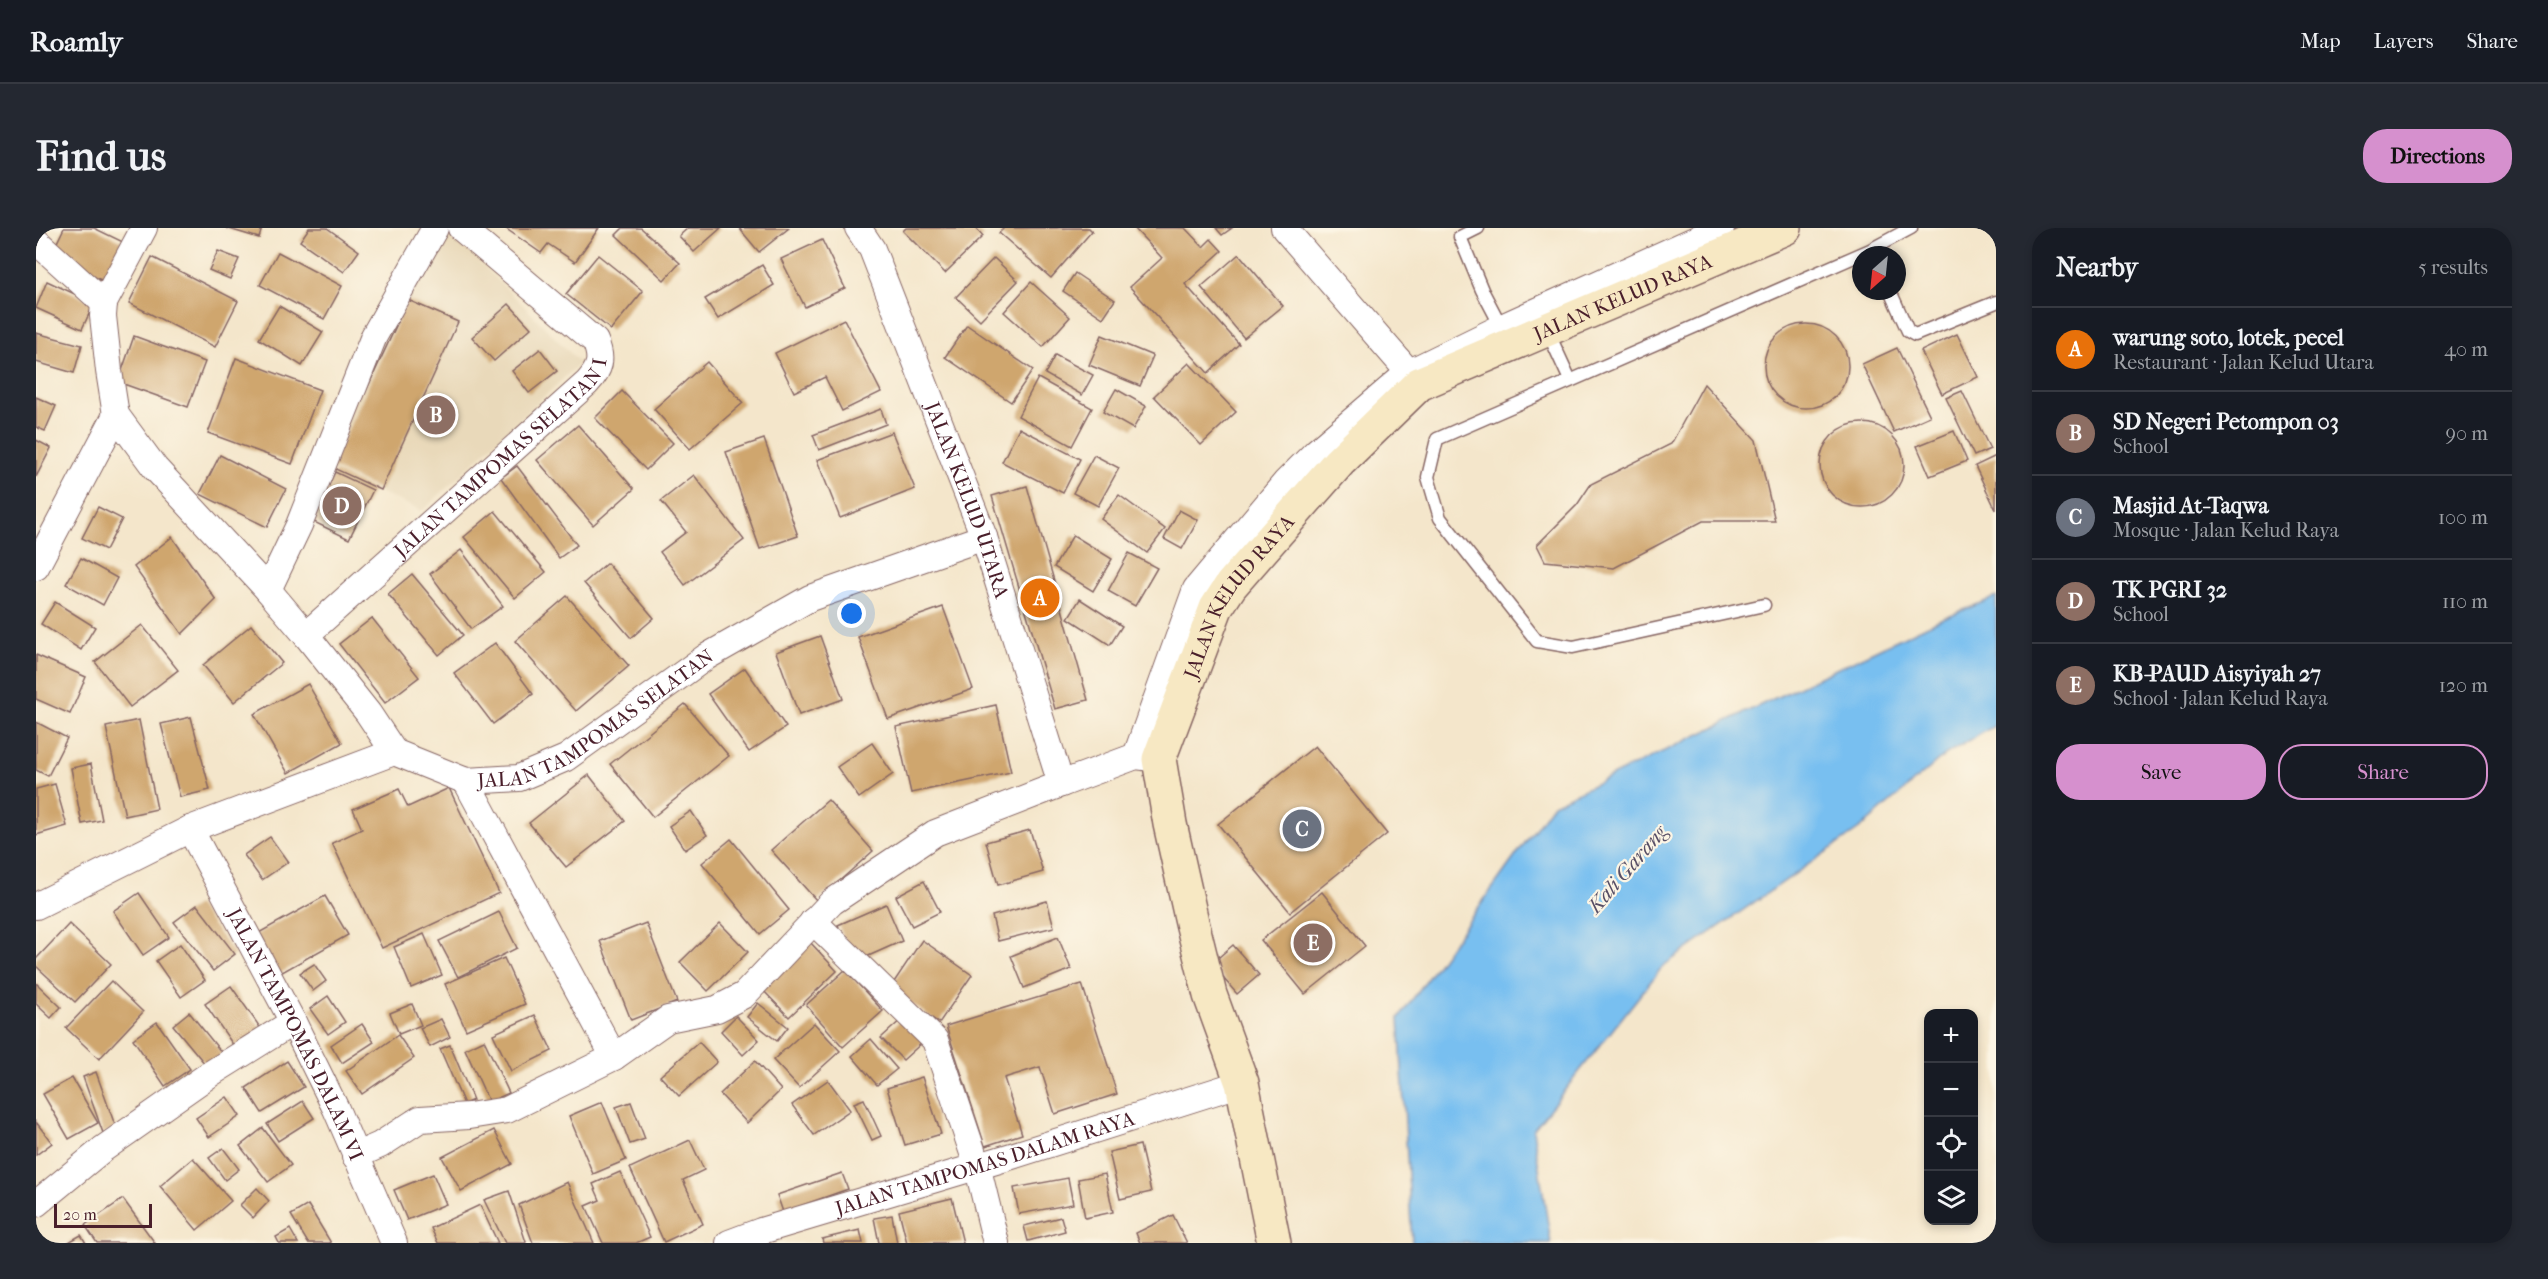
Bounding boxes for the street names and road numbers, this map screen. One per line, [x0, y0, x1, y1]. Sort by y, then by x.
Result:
street label: JALAN KELUD RAYA [1528, 249, 1716, 346]
street label: JALAN TAMPOMAS SELATAN I [388, 356, 611, 563]
street label: JALAN KELUD UTARA [920, 397, 1014, 602]
street label: JALAN KELUD RAYA [1178, 509, 1299, 684]
street label: JALAN TAMPOMAS SELATAN [475, 644, 718, 792]
street label: JALAN TAMPOMAS DALAM VI [222, 902, 368, 1164]
street label: JALAN TAMPOMAS DALAM RAYA [831, 1106, 1138, 1220]

